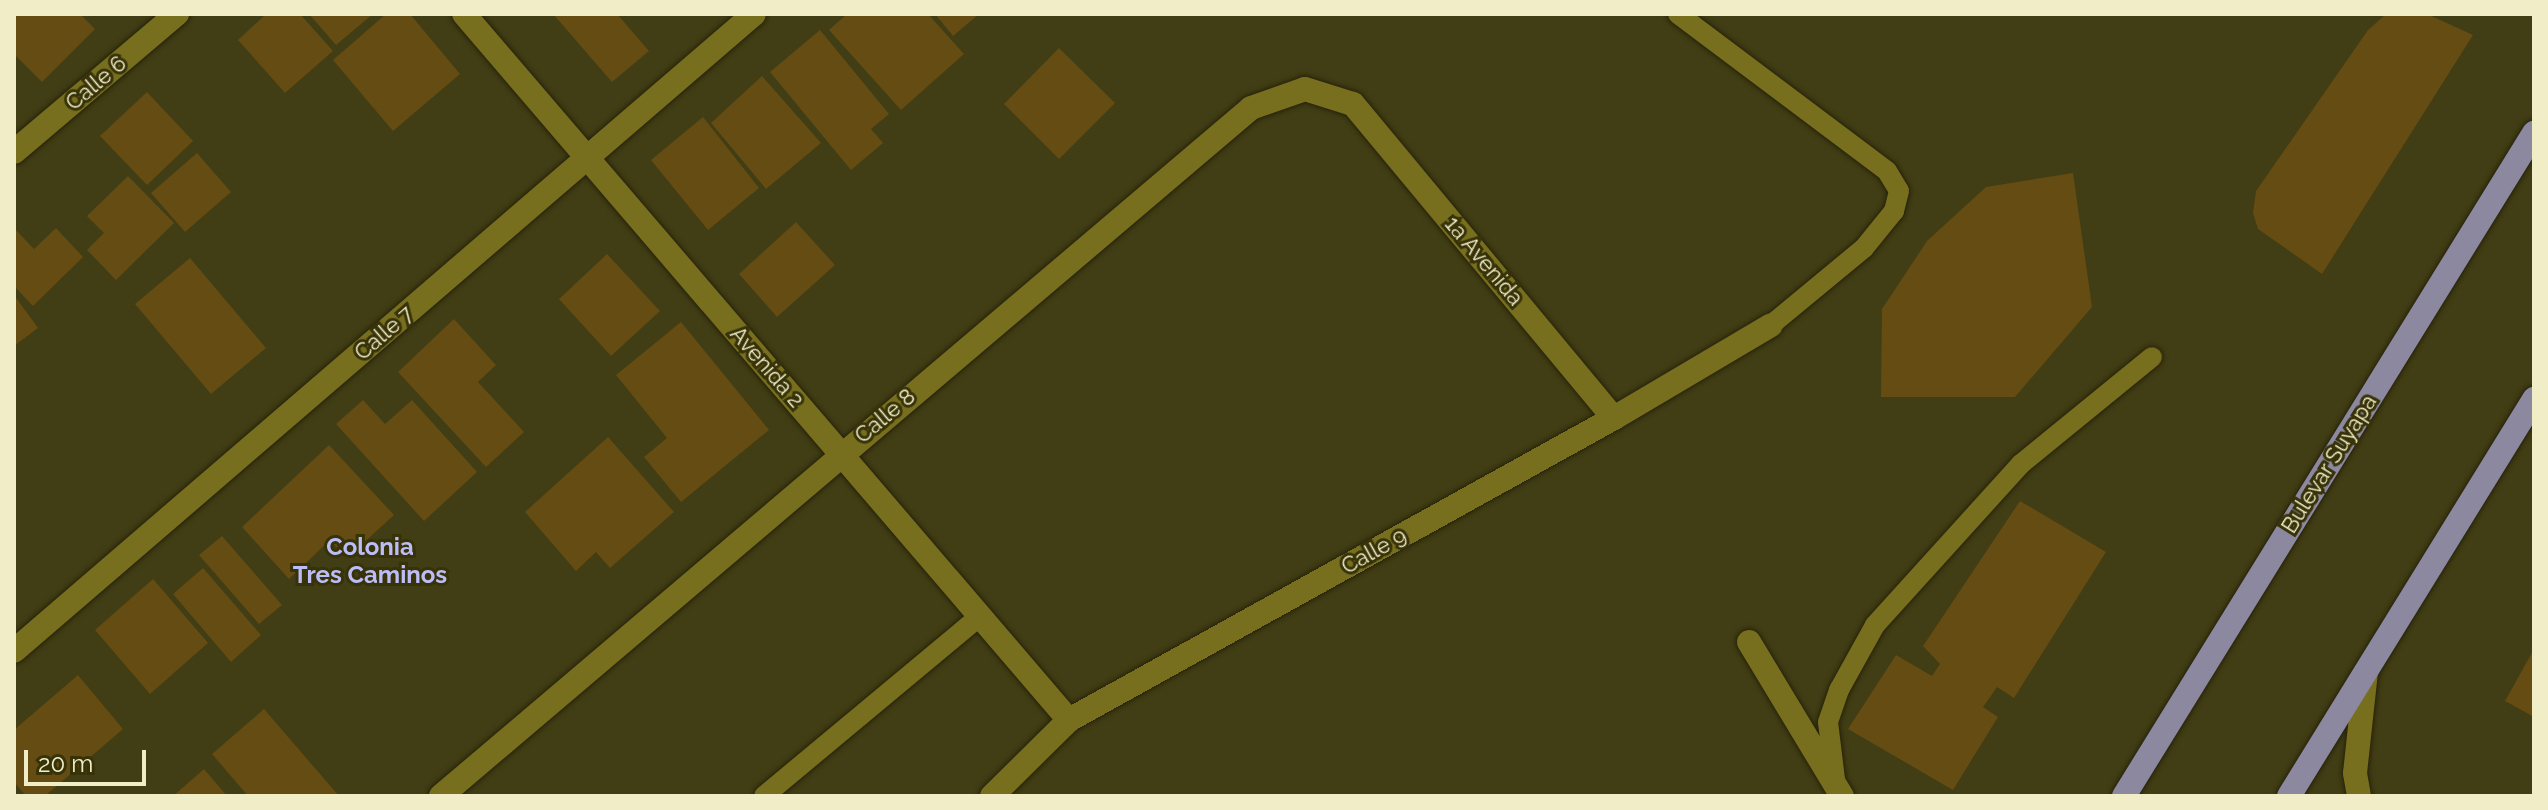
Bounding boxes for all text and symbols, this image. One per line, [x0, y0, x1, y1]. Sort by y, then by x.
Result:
street label: Calle 6 [60, 50, 132, 116]
street label: 1a Avenida [1439, 211, 1529, 311]
street label: Calle 7 [349, 300, 419, 366]
street label: Avenida 2 [725, 321, 809, 413]
street label: Calle 8 [849, 383, 921, 449]
street label: Bulevar Suyapa [2276, 390, 2382, 538]
street label: Calle 9 [1337, 522, 1411, 580]
district label: Colonia Tres Caminos [293, 533, 447, 589]
scale bar [28, 734, 150, 784]
text: 20 m [38, 749, 93, 778]

